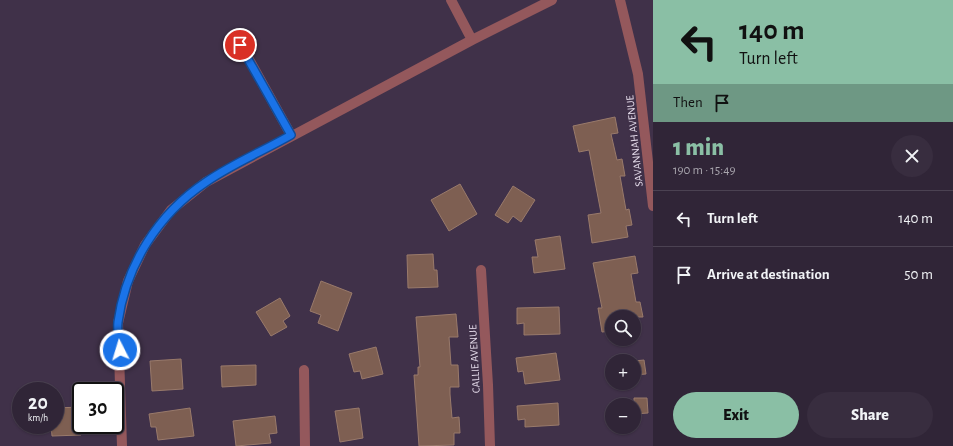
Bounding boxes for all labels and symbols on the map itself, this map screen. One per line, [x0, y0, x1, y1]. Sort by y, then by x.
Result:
pin [223, 28, 257, 62]
street label: SAVANNAH AVENUE [624, 94, 645, 187]
street label: CALLIE AVENUE [467, 324, 482, 394]
position arrow [99, 329, 141, 371]
speed limit sign: 30 [72, 382, 124, 434]

